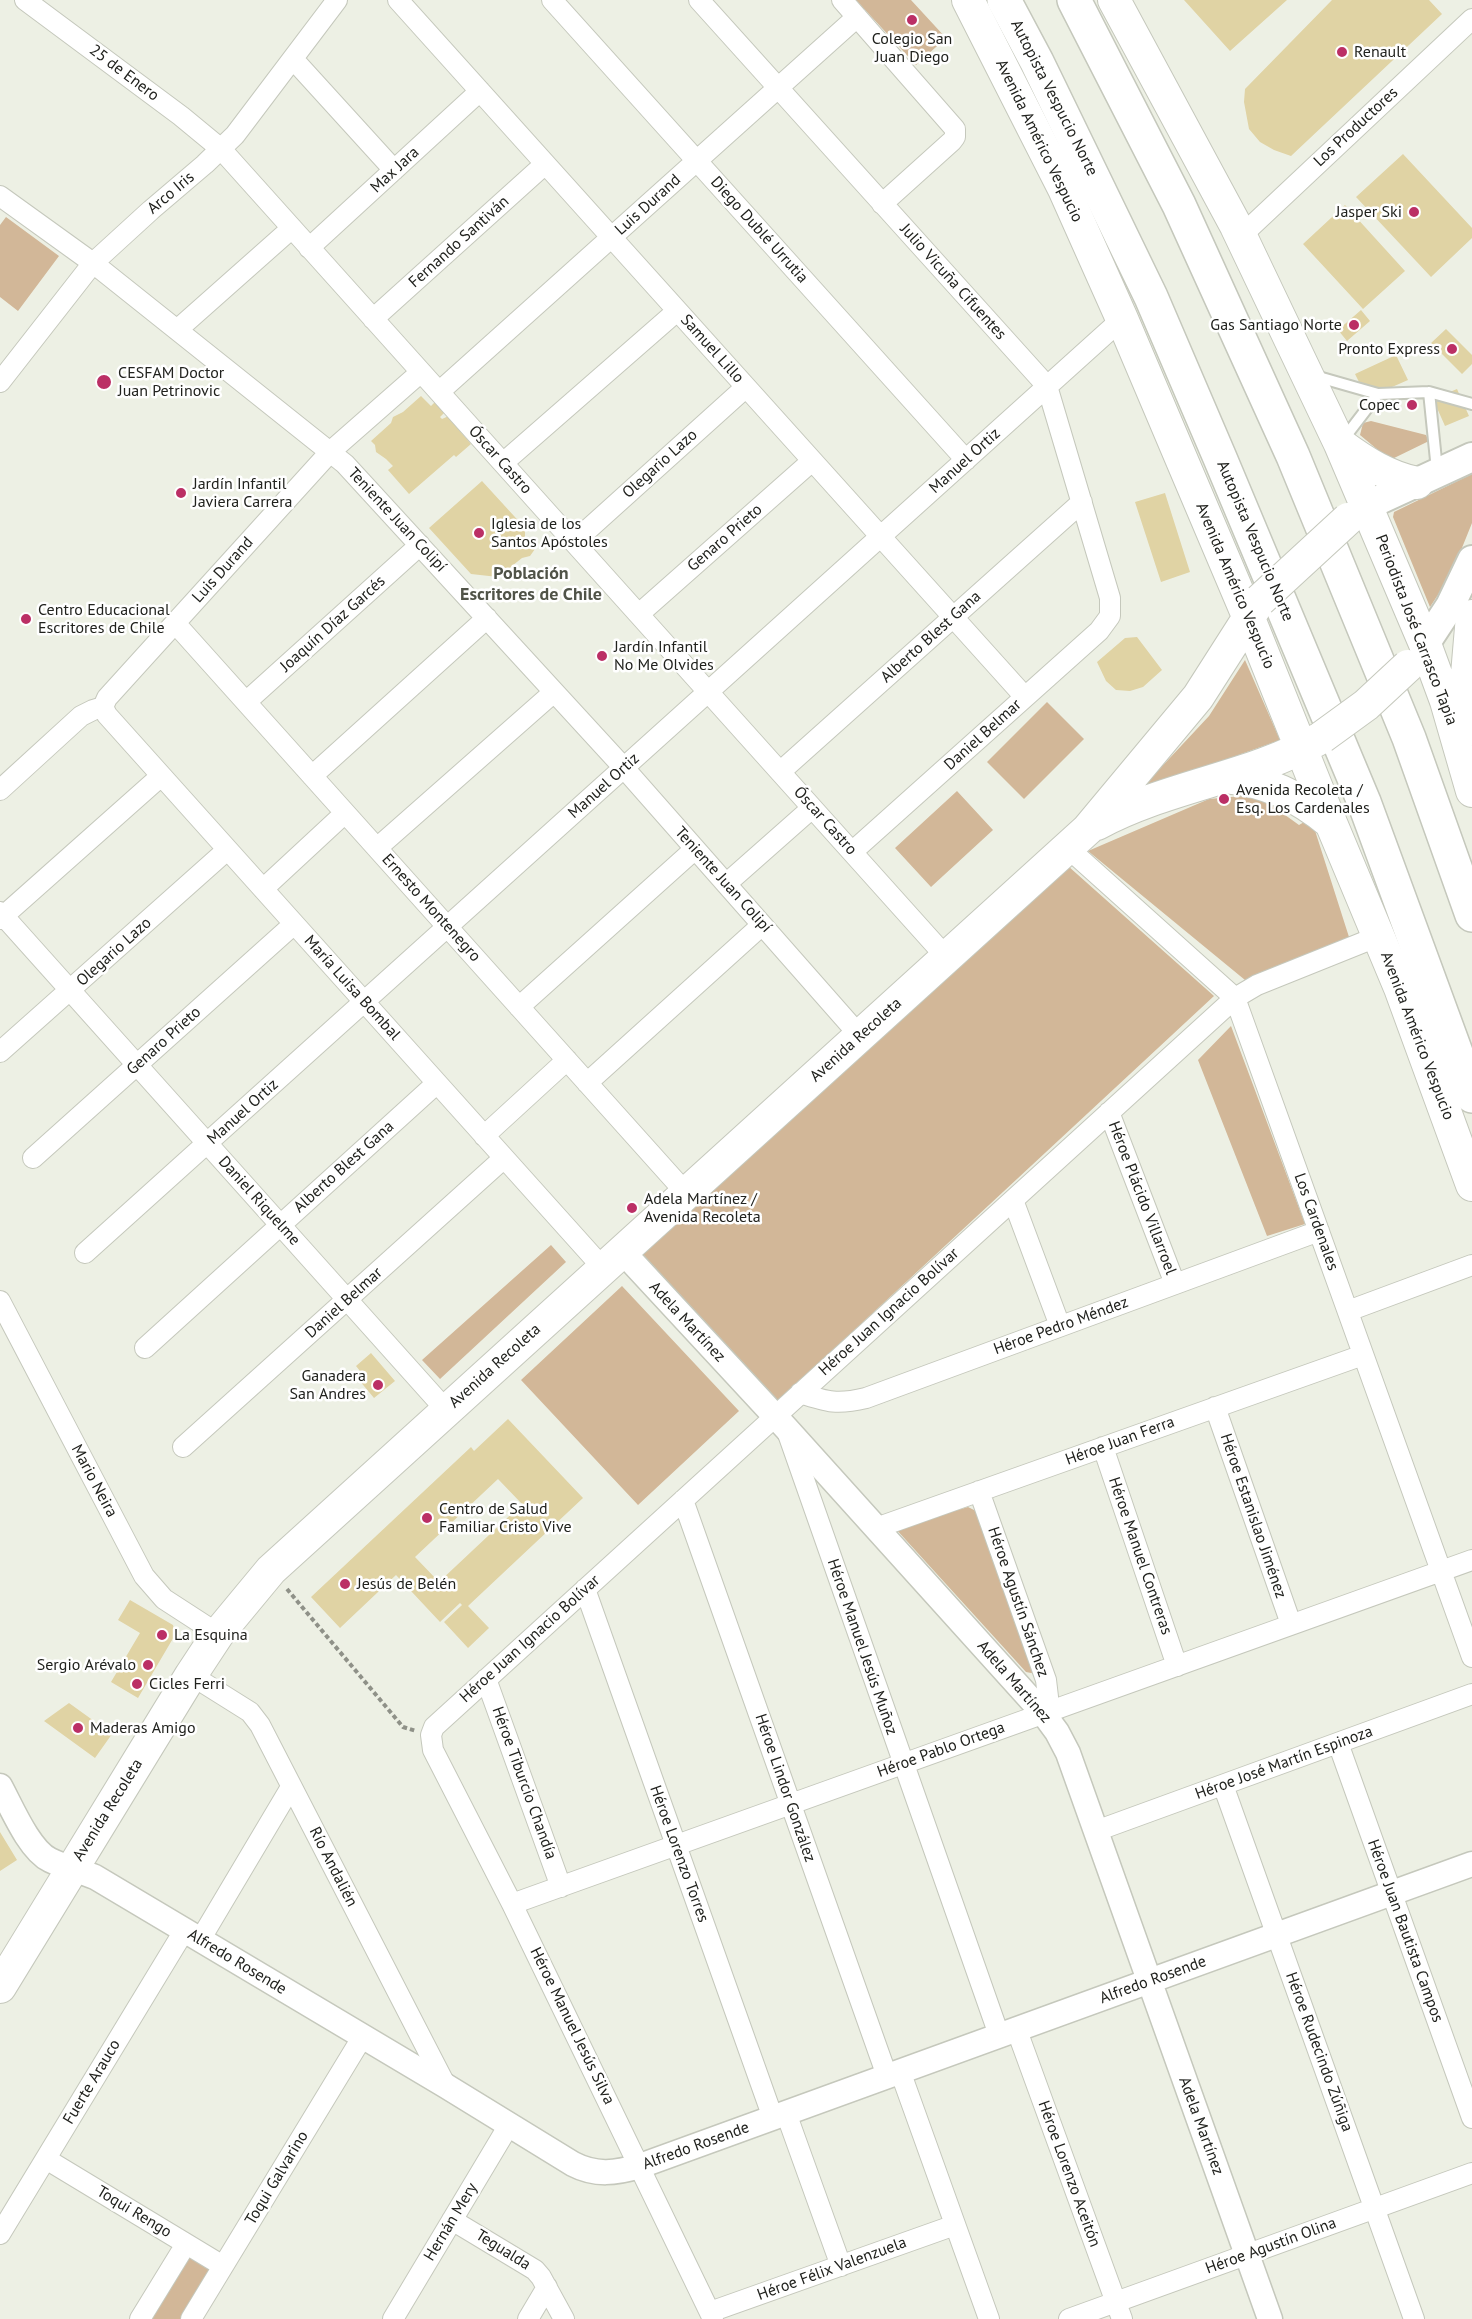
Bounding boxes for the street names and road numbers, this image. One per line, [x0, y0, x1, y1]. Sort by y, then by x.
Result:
street label: Autopista Vespucio Norte [1006, 17, 1102, 179]
street label: 25 de Enero [85, 41, 163, 105]
street label: Avenida Américo Vespucio [991, 57, 1087, 225]
street label: Los Productores [1310, 83, 1402, 171]
street label: Max Jara [367, 143, 423, 197]
street label: Arco Iris [144, 168, 198, 218]
street label: Luis Durand [611, 171, 685, 239]
street label: Diego Dublé Urrutia [706, 173, 812, 287]
street label: Fernando Santiván [405, 192, 513, 292]
street label: Julio Vicuña Cifuentes [896, 220, 1010, 344]
street label: Samuel Lillo [676, 311, 748, 387]
street label: Óscar Castro [464, 422, 536, 498]
street label: Manuel Ortiz [926, 424, 1004, 498]
street label: Olegario Lazo [619, 425, 701, 503]
street label: Autopista Vespucio Norte [1212, 458, 1298, 624]
street label: Teniente Juan Colipí [344, 464, 450, 576]
street label: Genaro Prieto [684, 500, 766, 576]
street label: Avenida Américo Vespucio [1191, 500, 1279, 672]
street label: Periodista José Carrasco Tapia [1371, 532, 1461, 728]
street label: Luis Durand [189, 533, 257, 607]
street label: Joaquín Díaz Garcés [277, 572, 389, 676]
street label: Alberto Blest Gana [877, 587, 985, 687]
street label: Daniel Belmar [941, 695, 1025, 775]
street label: Manuel Ortiz [565, 749, 643, 823]
street label: Óscar Castro [789, 783, 861, 859]
street label: Teniente Juan Colipí [670, 823, 776, 937]
street label: Ernesto Montenegro [378, 850, 484, 966]
street label: Olegario Lazo [73, 913, 155, 991]
street label: María Luisa Bombal [300, 932, 404, 1044]
street label: Avenida Américo Vespucio [1376, 949, 1458, 1123]
street label: Avenida Recoleta [806, 994, 906, 1086]
street label: Genaro Prieto [123, 1003, 205, 1079]
street label: Manuel Ortiz [204, 1075, 282, 1149]
street label: Alberto Blest Gana [290, 1117, 398, 1217]
street label: Héroe Plácido Villarroel [1104, 1119, 1180, 1277]
street label: Daniel Riquelme [214, 1152, 304, 1250]
street label: Los Cardenales [1290, 1171, 1342, 1273]
street label: Héroe Juan Ignacio Bolívar [815, 1244, 963, 1380]
street label: Daniel Belmar [302, 1263, 386, 1343]
street label: Adela Martínez [645, 1278, 729, 1366]
street label: Héroe Pedro Méndez [991, 1293, 1131, 1359]
street label: Avenida Recoleta [445, 1320, 545, 1412]
street label: Héroe Juan Ferra [1063, 1412, 1177, 1470]
street label: Héroe Estanislao Jiménez [1216, 1431, 1290, 1601]
street label: Mario Neira [67, 1441, 121, 1521]
street label: Héroe Manuel Contreras [1104, 1475, 1176, 1637]
street label: Héroe Agustín Sánchez [983, 1524, 1053, 1680]
street label: Héroe Manuel Jesús Muñoz [823, 1556, 901, 1738]
street label: Héroe Juan Ignacio Bolívar [456, 1571, 604, 1707]
street label: Adela Martínez [973, 1637, 1055, 1727]
street label: Héroe Tiburcio Chandía [487, 1704, 561, 1862]
street label: Héroe Lindor González [751, 1711, 819, 1865]
street label: Héroe Pablo Ortega [875, 1718, 1007, 1782]
street label: Héroe José Martín Espinoza [1193, 1722, 1375, 1804]
street label: Avenida Recoleta [69, 1755, 147, 1865]
street label: Héroe Lorenzo Torres [645, 1783, 713, 1925]
street label: Río Andalién [305, 1824, 361, 1910]
street label: Héroe Juan Bautista Campos [1363, 1837, 1447, 2025]
street label: Alfredo Rosende [184, 1925, 290, 1999]
street label: Héroe Manuel Jesús Silva [526, 1944, 618, 2108]
street label: Alfredo Rosende [1097, 1952, 1209, 2008]
street label: Héroe Rudecindo Zúñiga [1281, 1970, 1357, 2134]
street label: Fuerte Arauco [59, 2036, 125, 2128]
street label: Adela Martínez [1174, 2074, 1228, 2178]
street label: Héroe Lorenzo Aceitón [1034, 2098, 1104, 2250]
street label: Alfredo Rosende [640, 2118, 752, 2174]
street label: Toqui Galvarino [241, 2128, 313, 2228]
street label: Hernán Mery [420, 2179, 482, 2265]
street label: Toqui Rengo [93, 2182, 175, 2242]
street label: Héroe Agustín Olina [1203, 2213, 1339, 2279]
street label: Tegualda [472, 2226, 534, 2274]
street label: Héroe Félix Valenzuela [755, 2233, 909, 2305]

